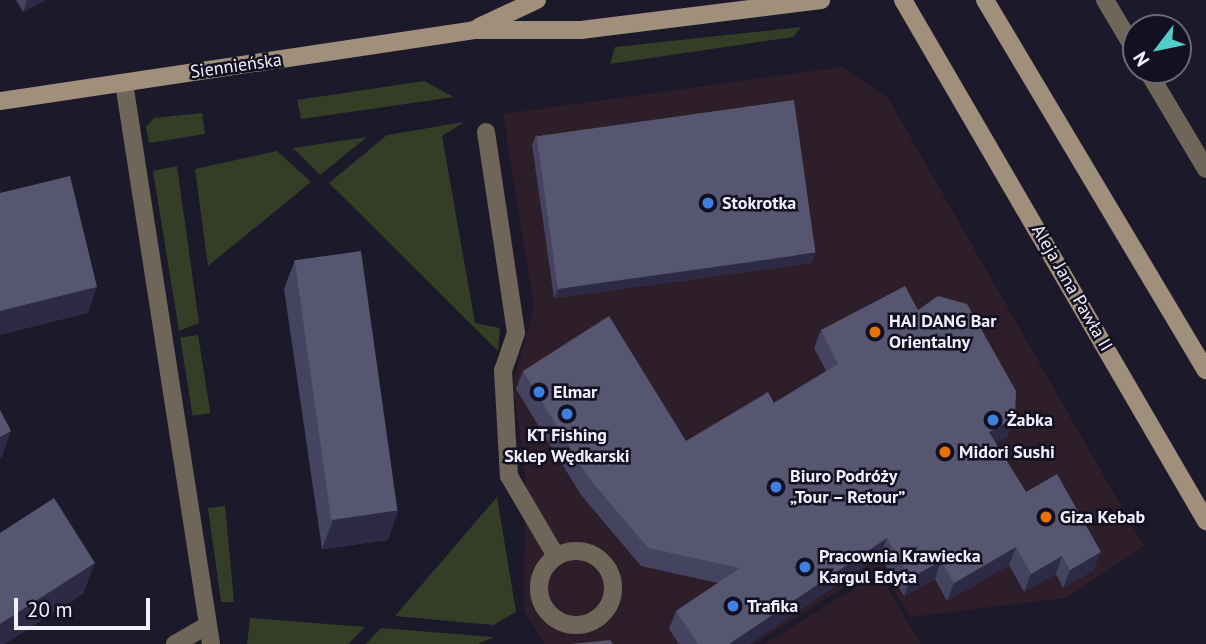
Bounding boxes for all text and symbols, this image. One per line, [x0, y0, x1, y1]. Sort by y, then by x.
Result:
north arrow [1122, 14, 1192, 84]
text: N [1127, 47, 1154, 71]
street label: Siennieńska [189, 49, 283, 83]
place label: Stokrotka [722, 192, 796, 214]
marker: Stokrotka [700, 195, 716, 211]
street label: Aleja Jana Pawła II [1027, 221, 1117, 355]
place label: HAI DANG Bar Orientalny [889, 311, 997, 354]
marker: HAI DANG Bar Orientalny [867, 324, 883, 340]
place label: Elmar [553, 381, 597, 403]
marker: Elmar [531, 384, 547, 400]
marker: KT Fishing Sklep Wędkarski [559, 406, 575, 422]
place label: Żabka [1007, 409, 1053, 431]
marker: Żabka [985, 412, 1001, 428]
place label: KT Fishing Sklep Wędkarski [504, 425, 630, 467]
place label: Midori Sushi [959, 441, 1055, 463]
marker: Midori Sushi [937, 444, 953, 460]
place label: Biuro Podróży „Tour – Retour” [790, 466, 908, 508]
marker: Biuro Podróży „Tour – Retour” [768, 479, 784, 495]
place label: Giza Kebab [1060, 506, 1145, 528]
marker: Giza Kebab [1038, 509, 1054, 525]
place label: Pracownia Krawiecka Kargul Edyta [819, 546, 981, 588]
marker: Pracownia Krawiecka Kargul Edyta [797, 559, 813, 575]
scale bar [18, 584, 154, 628]
place label: Trafika [747, 595, 798, 617]
text: 20 m [27, 596, 73, 623]
marker: Trafika [725, 598, 741, 614]

